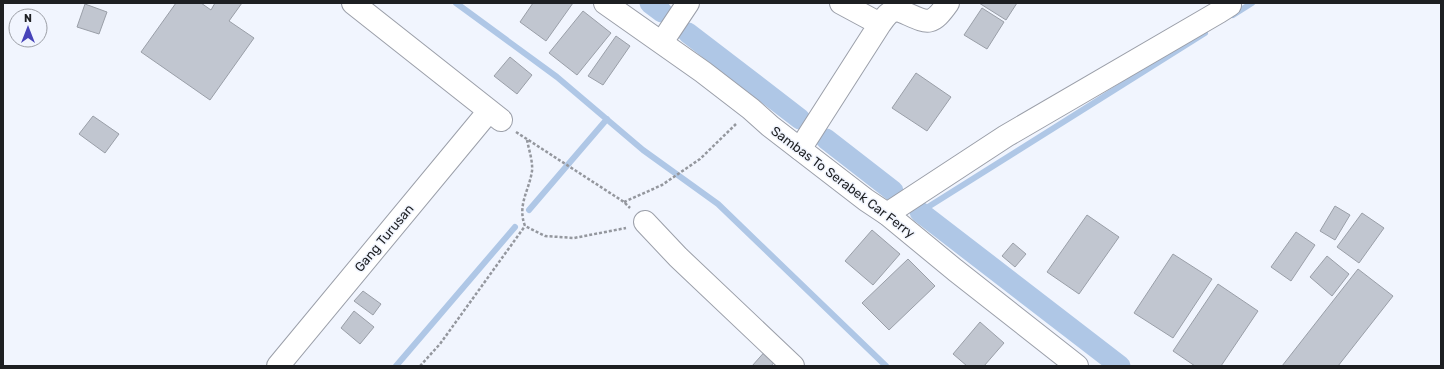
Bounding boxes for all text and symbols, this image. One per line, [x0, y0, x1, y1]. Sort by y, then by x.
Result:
north arrow [8, 8, 48, 48]
text: N [24, 12, 32, 25]
street label: Sambas To Serabek Car Ferry [768, 123, 918, 241]
street label: Gang Turusan [351, 201, 417, 275]

